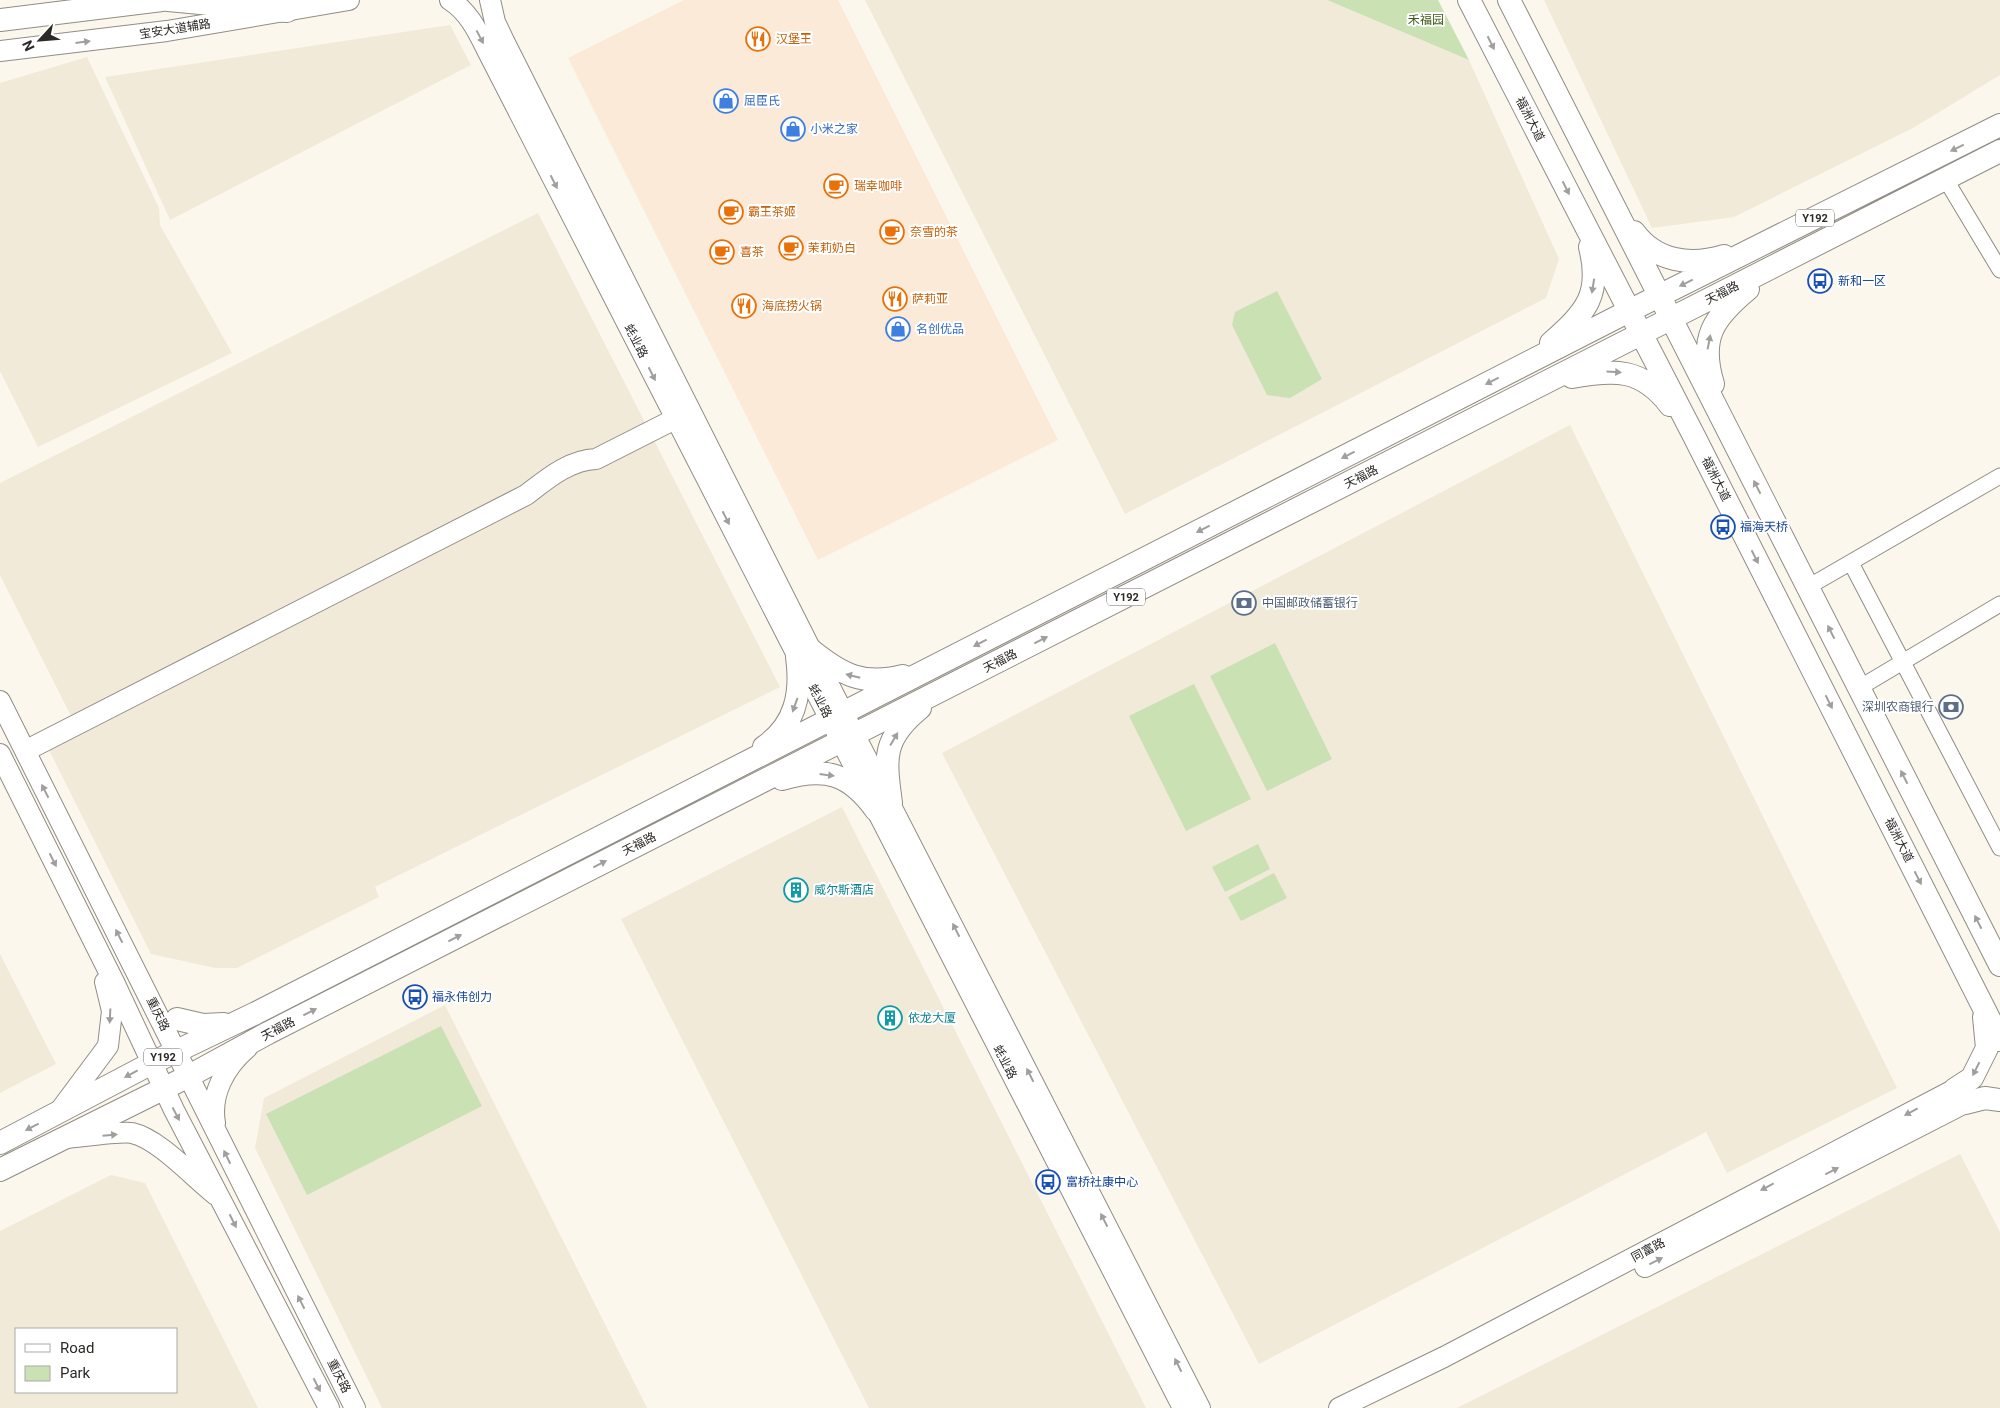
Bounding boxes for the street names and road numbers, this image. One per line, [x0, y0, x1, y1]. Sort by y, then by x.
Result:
street label: 宝安大道辅路 [138, 16, 212, 42]
street label: 福洲大道 [1513, 94, 1547, 144]
road number: Y192 [1796, 210, 1834, 227]
street label: 天福路 [1703, 279, 1741, 307]
street label: 蚝业路 [622, 322, 650, 360]
street label: 福洲大道 [1699, 454, 1733, 504]
street label: 天福路 [1342, 463, 1380, 491]
road number: Y192 [1107, 588, 1145, 606]
street label: 天福路 [981, 647, 1019, 675]
street label: 蚝业路 [806, 682, 834, 720]
street label: 福洲大道 [1882, 815, 1916, 865]
street label: 天福路 [620, 830, 658, 858]
street label: 重庆路 [144, 995, 172, 1033]
street label: 天福路 [259, 1014, 297, 1044]
street label: 蚝业路 [991, 1043, 1019, 1081]
road number: Y192 [144, 1048, 182, 1066]
street label: 同富路 [1629, 1235, 1667, 1265]
street label: 重庆路 [325, 1357, 353, 1395]

